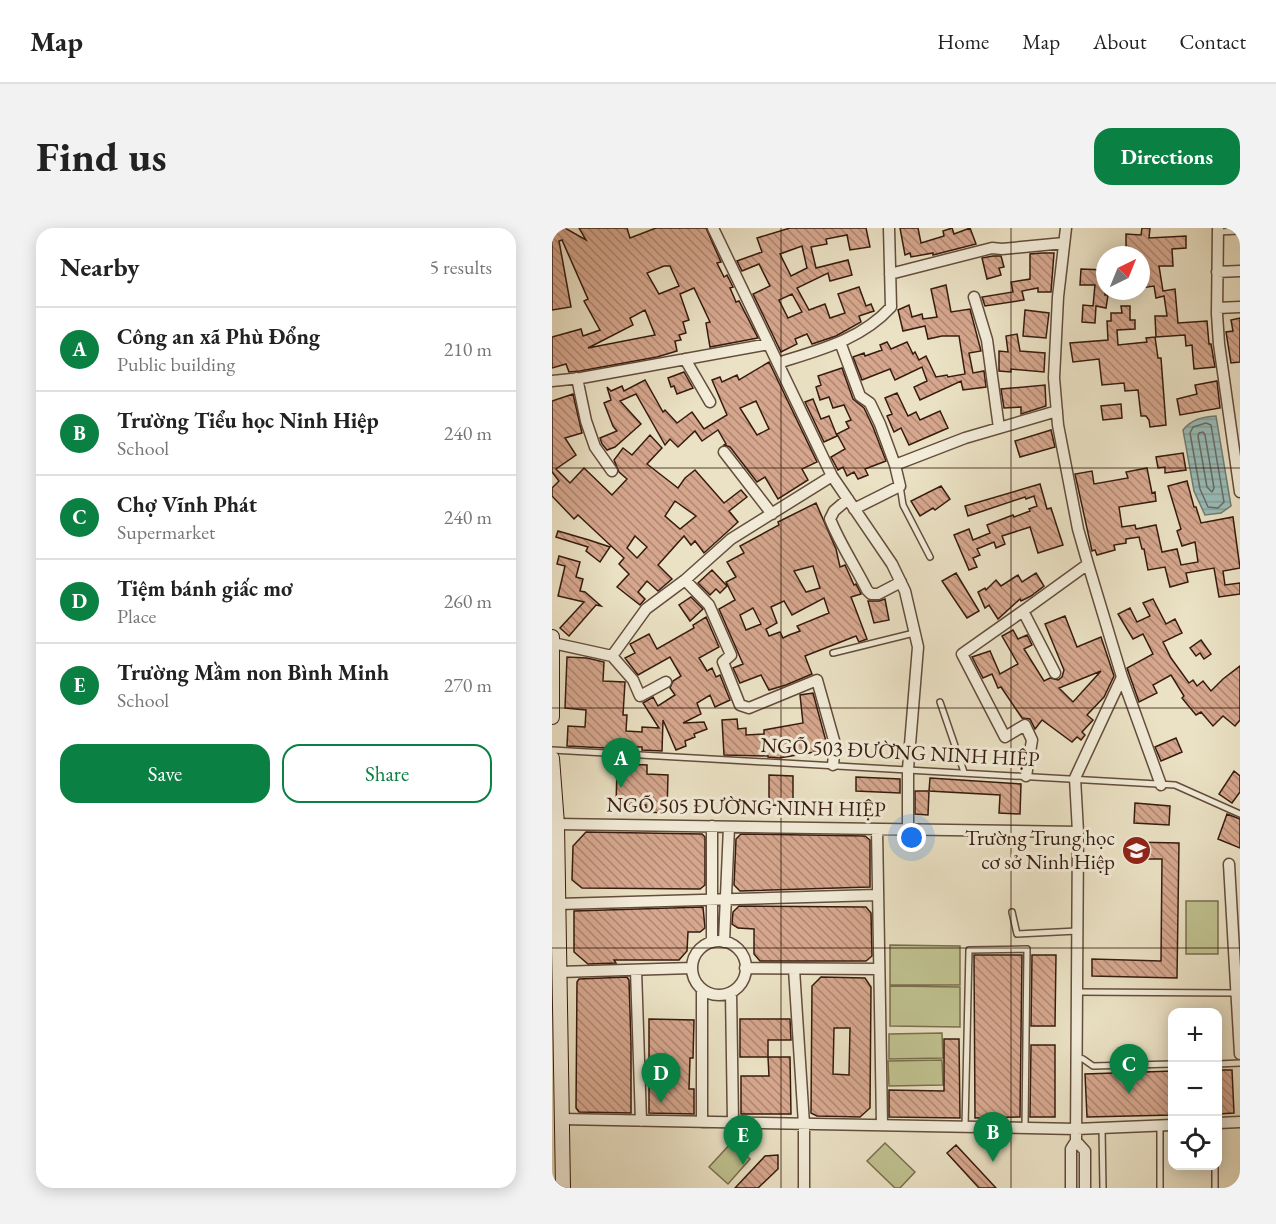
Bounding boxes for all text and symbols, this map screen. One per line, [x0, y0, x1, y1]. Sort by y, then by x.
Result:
text: Map [30, 23, 83, 59]
text: Home [937, 28, 989, 55]
text: Map [1022, 28, 1060, 55]
text: About [1093, 28, 1146, 55]
text: Contact [1179, 28, 1246, 55]
button: Directions [1094, 128, 1240, 185]
text: Find us [36, 129, 167, 184]
north arrow [1096, 246, 1150, 300]
text: Nearby [60, 250, 140, 284]
text: 5 results [429, 254, 492, 280]
text: Công an xã Phù Đổng [117, 322, 320, 351]
text: A [72, 336, 87, 362]
text: 210 m [444, 336, 492, 362]
text: Public building [117, 351, 235, 377]
text: Trường Tiểu học Ninh Hiệp [117, 406, 379, 435]
text: B [73, 420, 86, 446]
text: 240 m [444, 420, 492, 446]
text: School [117, 435, 169, 461]
text: Chợ Vĩnh Phát [117, 490, 257, 519]
text: C [72, 504, 87, 530]
text: 240 m [444, 504, 492, 530]
text: Supermarket [117, 519, 215, 545]
text: Tiệm bánh giấc mơ [117, 574, 293, 603]
text: D [72, 588, 87, 614]
text: 260 m [444, 588, 492, 614]
text: Place [117, 603, 156, 629]
text: Trường Mầm non Bình Minh [117, 658, 389, 687]
text: E [74, 672, 85, 698]
text: 270 m [444, 672, 492, 698]
text: School [117, 687, 169, 713]
street label: NGÕ 503 ĐƯỜNG NINH HIỆP [760, 731, 1041, 772]
pin: A [602, 738, 640, 788]
button: Save [60, 744, 270, 803]
button: Share [282, 744, 492, 803]
street label: NGÕ 505 ĐƯỜNG NINH HIỆP [606, 791, 886, 822]
your location [897, 823, 926, 852]
place label: Trường Trung học cơ sở Ninh Hiệp [965, 824, 1115, 875]
school or university icon: Trường Trung học cơ sở Ninh Hiệp [1120, 834, 1152, 866]
map controls [1168, 1008, 1222, 1170]
button: + [1168, 1008, 1222, 1062]
pin: C [1110, 1044, 1148, 1094]
pin: D [642, 1054, 680, 1103]
button: − [1168, 1062, 1222, 1116]
pin: B [974, 1112, 1012, 1162]
pin: E [724, 1116, 762, 1165]
button: locate [1168, 1116, 1222, 1170]

